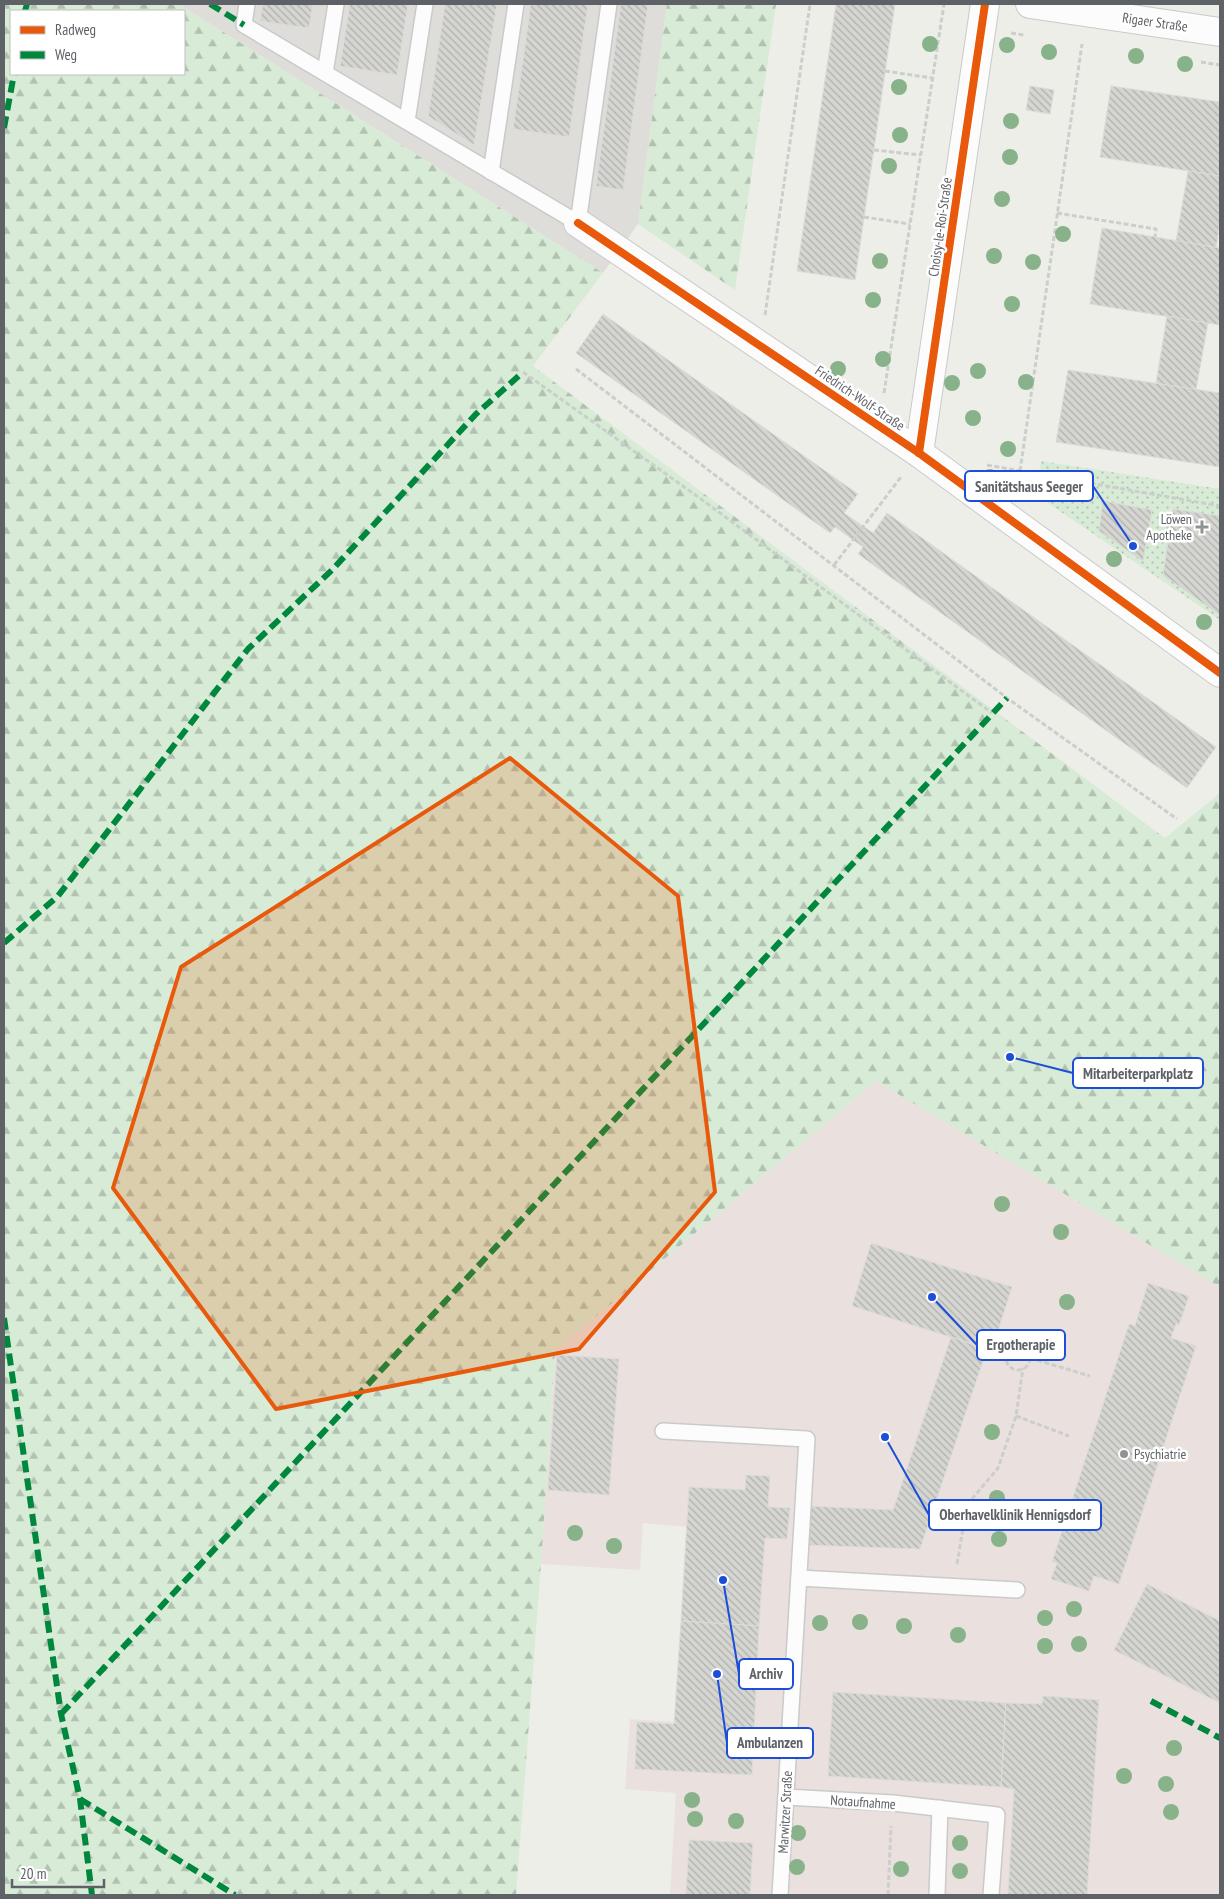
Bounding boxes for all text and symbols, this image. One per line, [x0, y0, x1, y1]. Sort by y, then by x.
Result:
street label: Rigaer Straße [1121, 9, 1189, 36]
legend [10, 10, 185, 75]
text: Radweg [55, 20, 96, 39]
text: Weg [55, 45, 77, 64]
street label: Choisy-le-Roi-Straße [924, 176, 956, 278]
street label: Friedrich-Wolf-Straße [812, 361, 908, 435]
callout: Sanitätshaus Seeger [965, 471, 1093, 501]
text: Sanitätshaus Seeger [975, 477, 1084, 496]
place label: Löwen Apotheke [1146, 510, 1192, 544]
marker: Löwen Apotheke [1196, 521, 1208, 533]
callout: Mitarbeiterparkplatz [1073, 1058, 1203, 1088]
text: Mitarbeiterparkplatz [1083, 1064, 1193, 1083]
callout: Ergotherapie [977, 1330, 1065, 1360]
text: Ergotherapie [987, 1335, 1055, 1354]
place label: Psychiatrie [1134, 1445, 1186, 1463]
marker: Psychiatrie [1118, 1448, 1130, 1460]
callout: Oberhavelklinik Hennigsdorf [929, 1500, 1101, 1530]
text: Oberhavelklinik Hennigsdorf [939, 1505, 1092, 1524]
callout: Archiv [739, 1659, 793, 1689]
text: Archiv [748, 1664, 784, 1683]
callout: Ambulanzen [727, 1728, 813, 1758]
text: Ambulanzen [736, 1733, 803, 1752]
street label: Marwitzer Straße [774, 1770, 796, 1854]
street label: Notaufnahme [830, 1791, 897, 1813]
scale bar [12, 1856, 105, 1888]
text: 20 m [20, 1864, 46, 1883]

